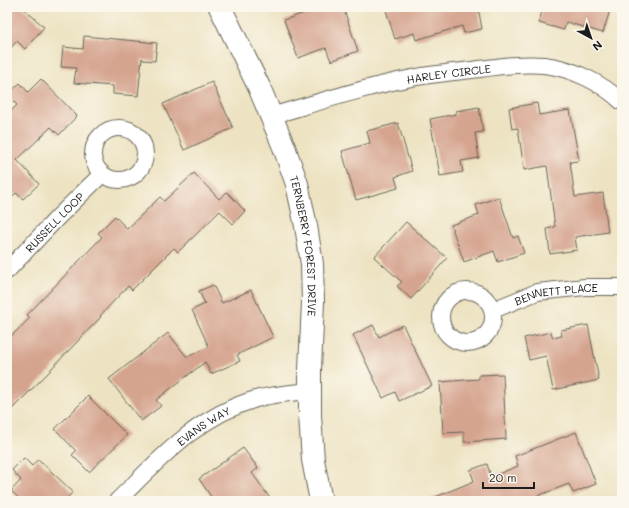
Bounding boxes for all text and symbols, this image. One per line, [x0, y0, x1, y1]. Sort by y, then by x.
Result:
north arrow [571, 18, 611, 58]
text: N [590, 38, 606, 54]
street label: HARLEY CIRCLE [405, 60, 492, 86]
street label: TERNBERRY FOREST DRIVE [287, 173, 321, 317]
street label: RUSSELL LOOP [21, 188, 87, 255]
street label: BENNETT PLACE [512, 280, 598, 308]
street label: EVANS WAY [173, 402, 233, 449]
scale bar [483, 464, 534, 490]
text: 20 m [489, 469, 517, 485]

